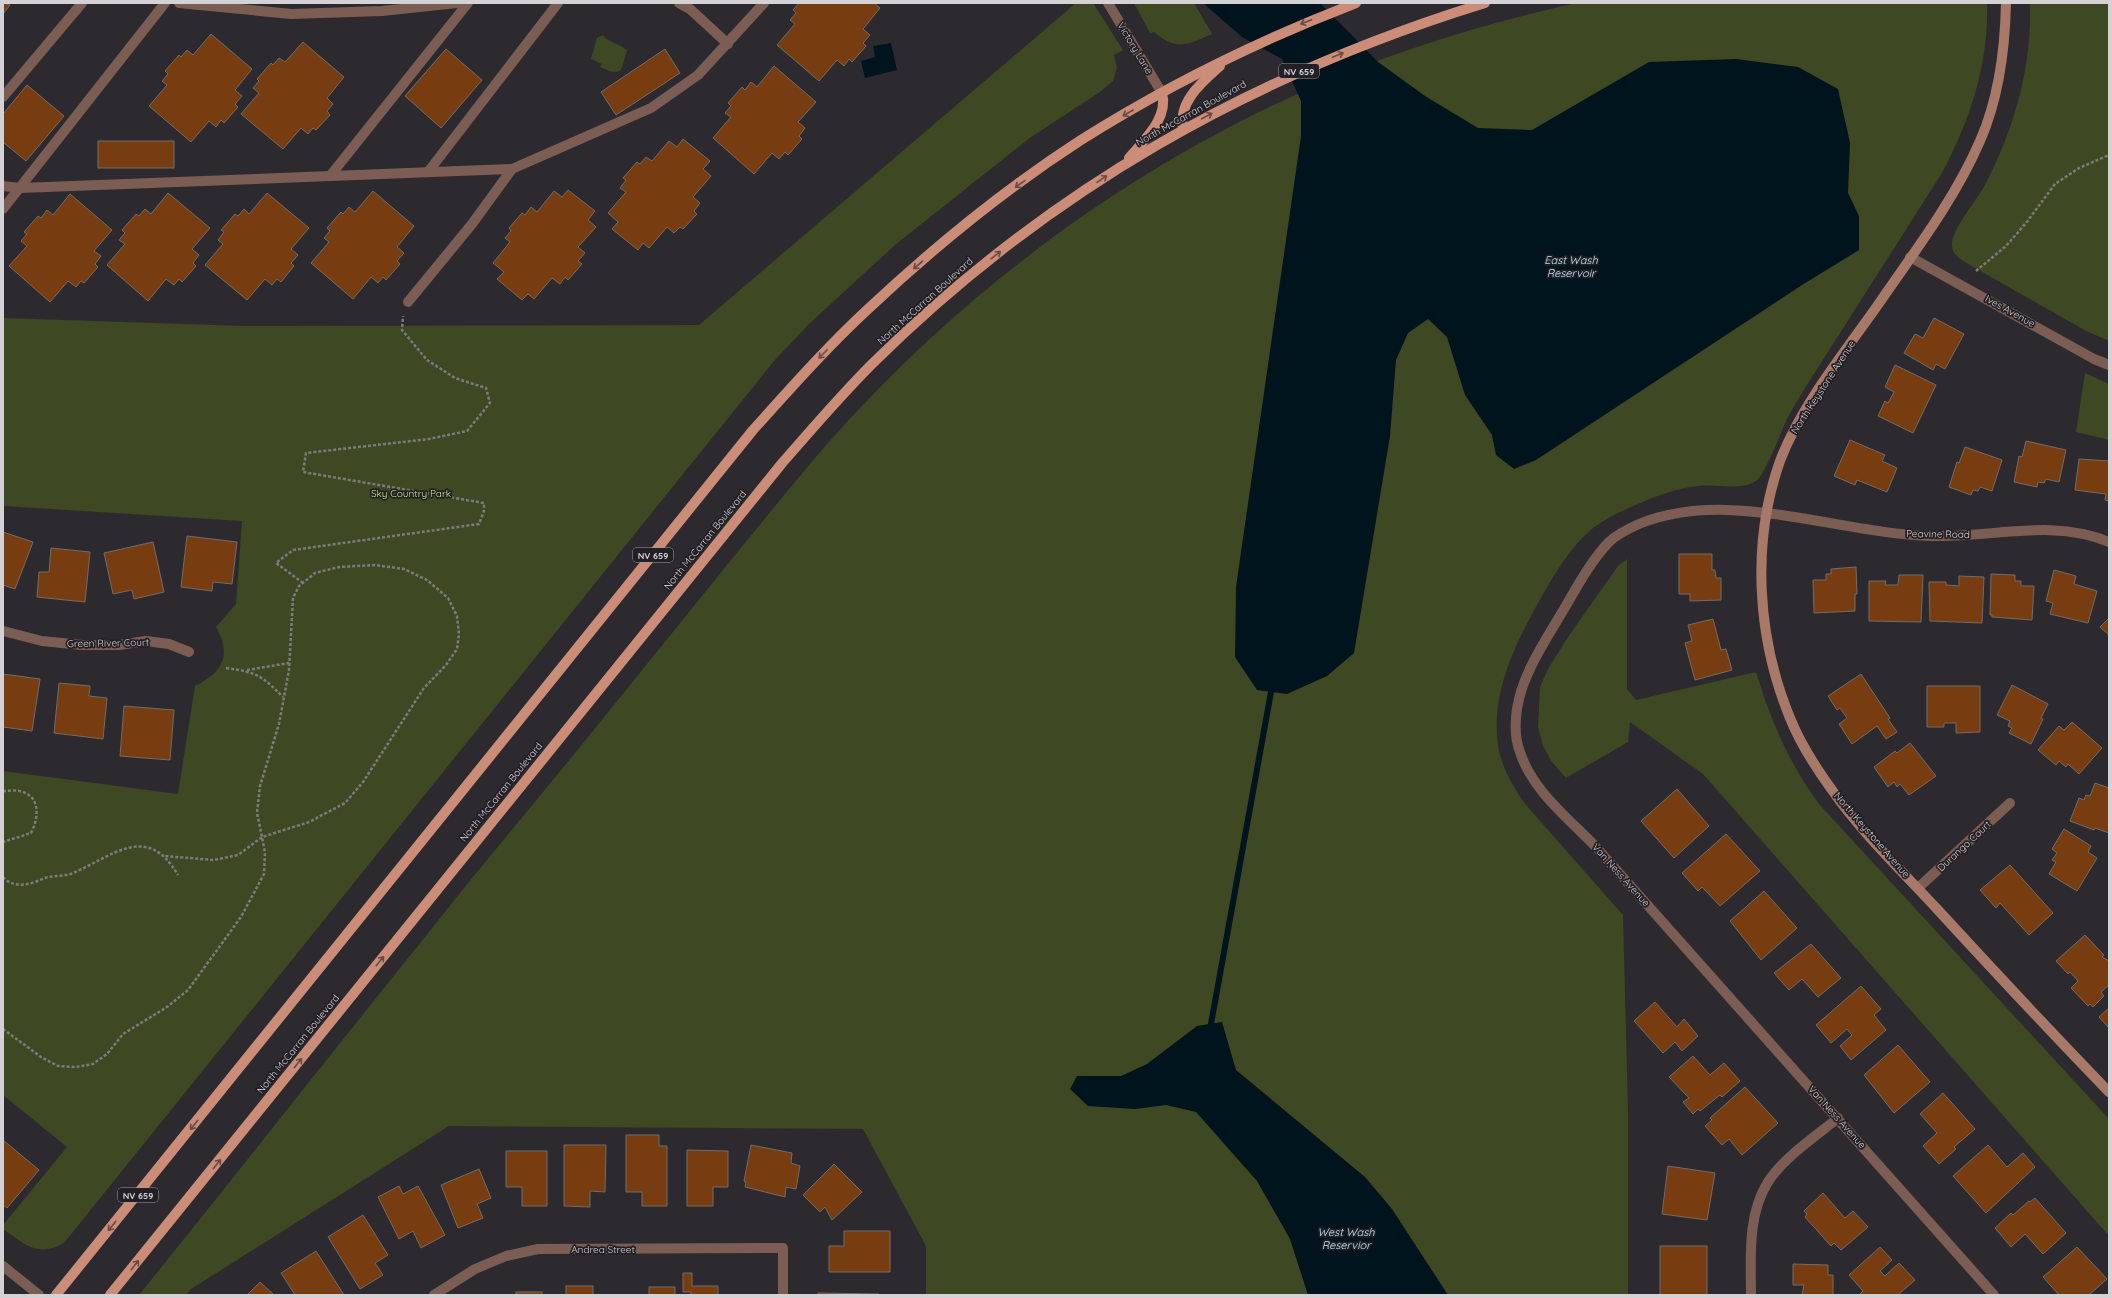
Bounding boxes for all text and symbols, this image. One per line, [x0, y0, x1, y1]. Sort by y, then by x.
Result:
one-way arrow [1301, 19, 1313, 27]
street label: Victory Lane [1114, 20, 1156, 77]
one-way arrow [1331, 51, 1343, 58]
road number: NV 659 [1279, 64, 1319, 78]
street label: North McCarran Boulevard [1134, 77, 1248, 149]
one-way arrow [1122, 109, 1134, 117]
one-way arrow [1201, 112, 1213, 120]
one-way arrow [1096, 175, 1107, 183]
one-way arrow [1014, 180, 1025, 188]
one-way arrow [991, 250, 1002, 259]
water label: East Wash Reservoir [1544, 253, 1598, 280]
street label: North McCarran Boulevard [874, 255, 976, 347]
one-way arrow [913, 260, 923, 269]
street label: Ives Avenue [1983, 292, 2038, 330]
street label: North Keystone Avenue [1788, 337, 1858, 436]
one-way arrow [818, 349, 828, 359]
park label: Sky Country Park [371, 487, 451, 500]
street label: North McCarran Boulevard [661, 488, 749, 592]
street label: Peavine Road [1906, 527, 1970, 541]
road number: NV 659 [633, 548, 673, 562]
street label: Green River Court [67, 636, 150, 650]
street label: North McCarran Boulevard [457, 740, 545, 844]
street label: North Keystone Avenue [1831, 790, 1913, 881]
street label: Durango Court [1934, 817, 1994, 874]
street label: Van Ness Avenue [1589, 841, 1653, 909]
one-way arrow [376, 956, 384, 967]
street label: North McCarran Boulevard [254, 992, 342, 1096]
one-way arrow [294, 1057, 303, 1068]
street label: Van Ness Avenue [1805, 1083, 1869, 1151]
one-way arrow [190, 1119, 198, 1130]
one-way arrow [212, 1158, 221, 1169]
road number: NV 659 [118, 1188, 158, 1202]
one-way arrow [108, 1221, 117, 1231]
water label: West Wash Reservior [1317, 1225, 1375, 1252]
street label: Andrea Street [571, 1243, 635, 1256]
one-way arrow [131, 1259, 139, 1270]

